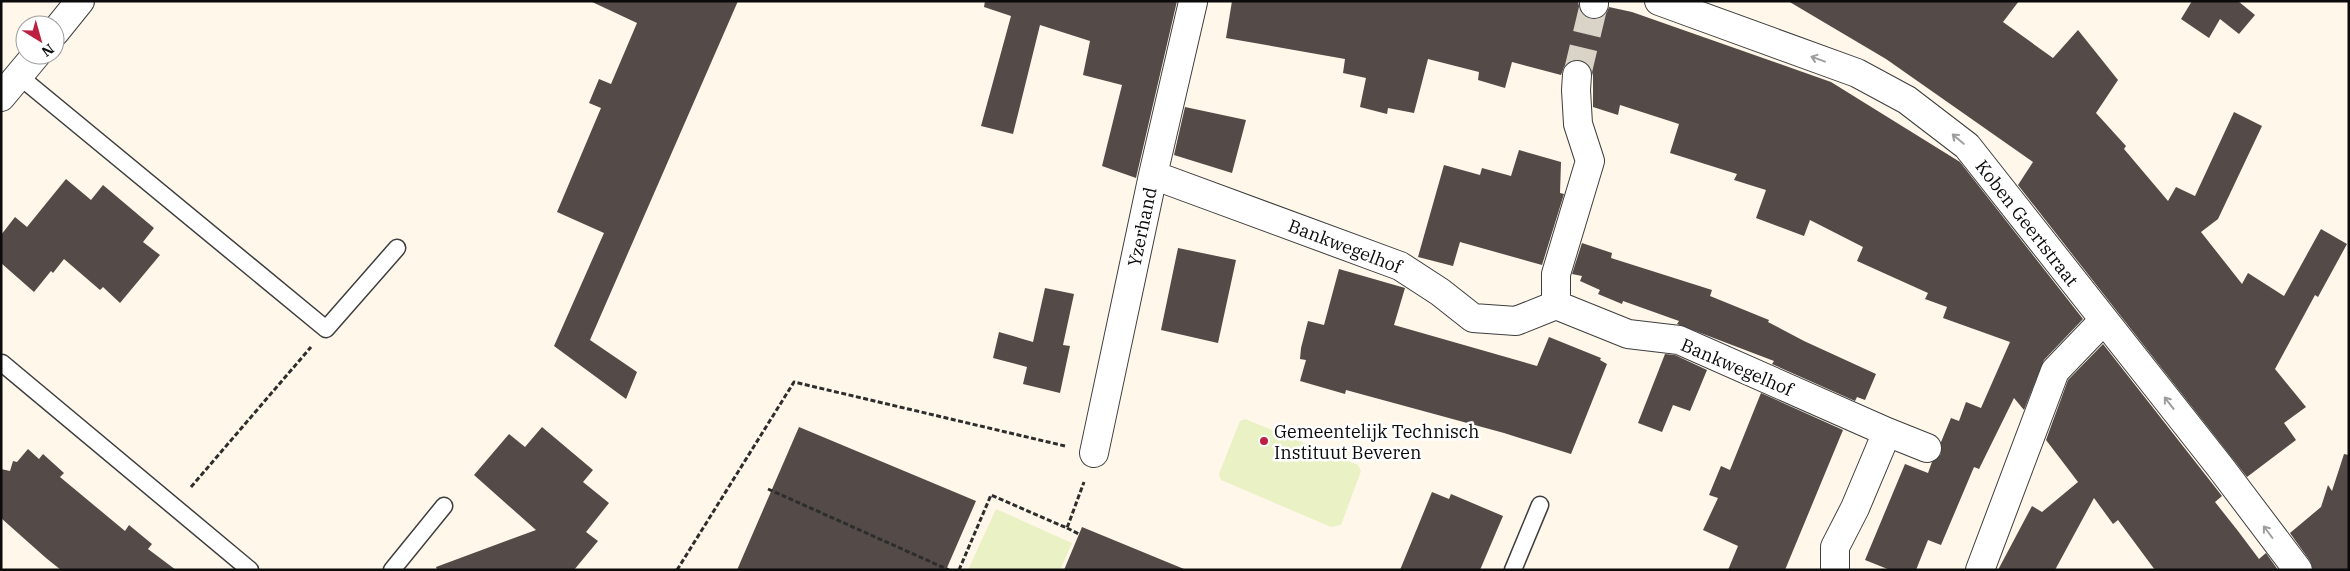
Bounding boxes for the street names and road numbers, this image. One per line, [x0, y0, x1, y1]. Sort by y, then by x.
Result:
street label: Koben Geertstraat [1970, 155, 2084, 291]
street label: Yzerhand [1122, 185, 1162, 269]
street label: Bankwegelhof [1285, 214, 1407, 279]
street label: Bankwegelhof [1677, 333, 1798, 402]

